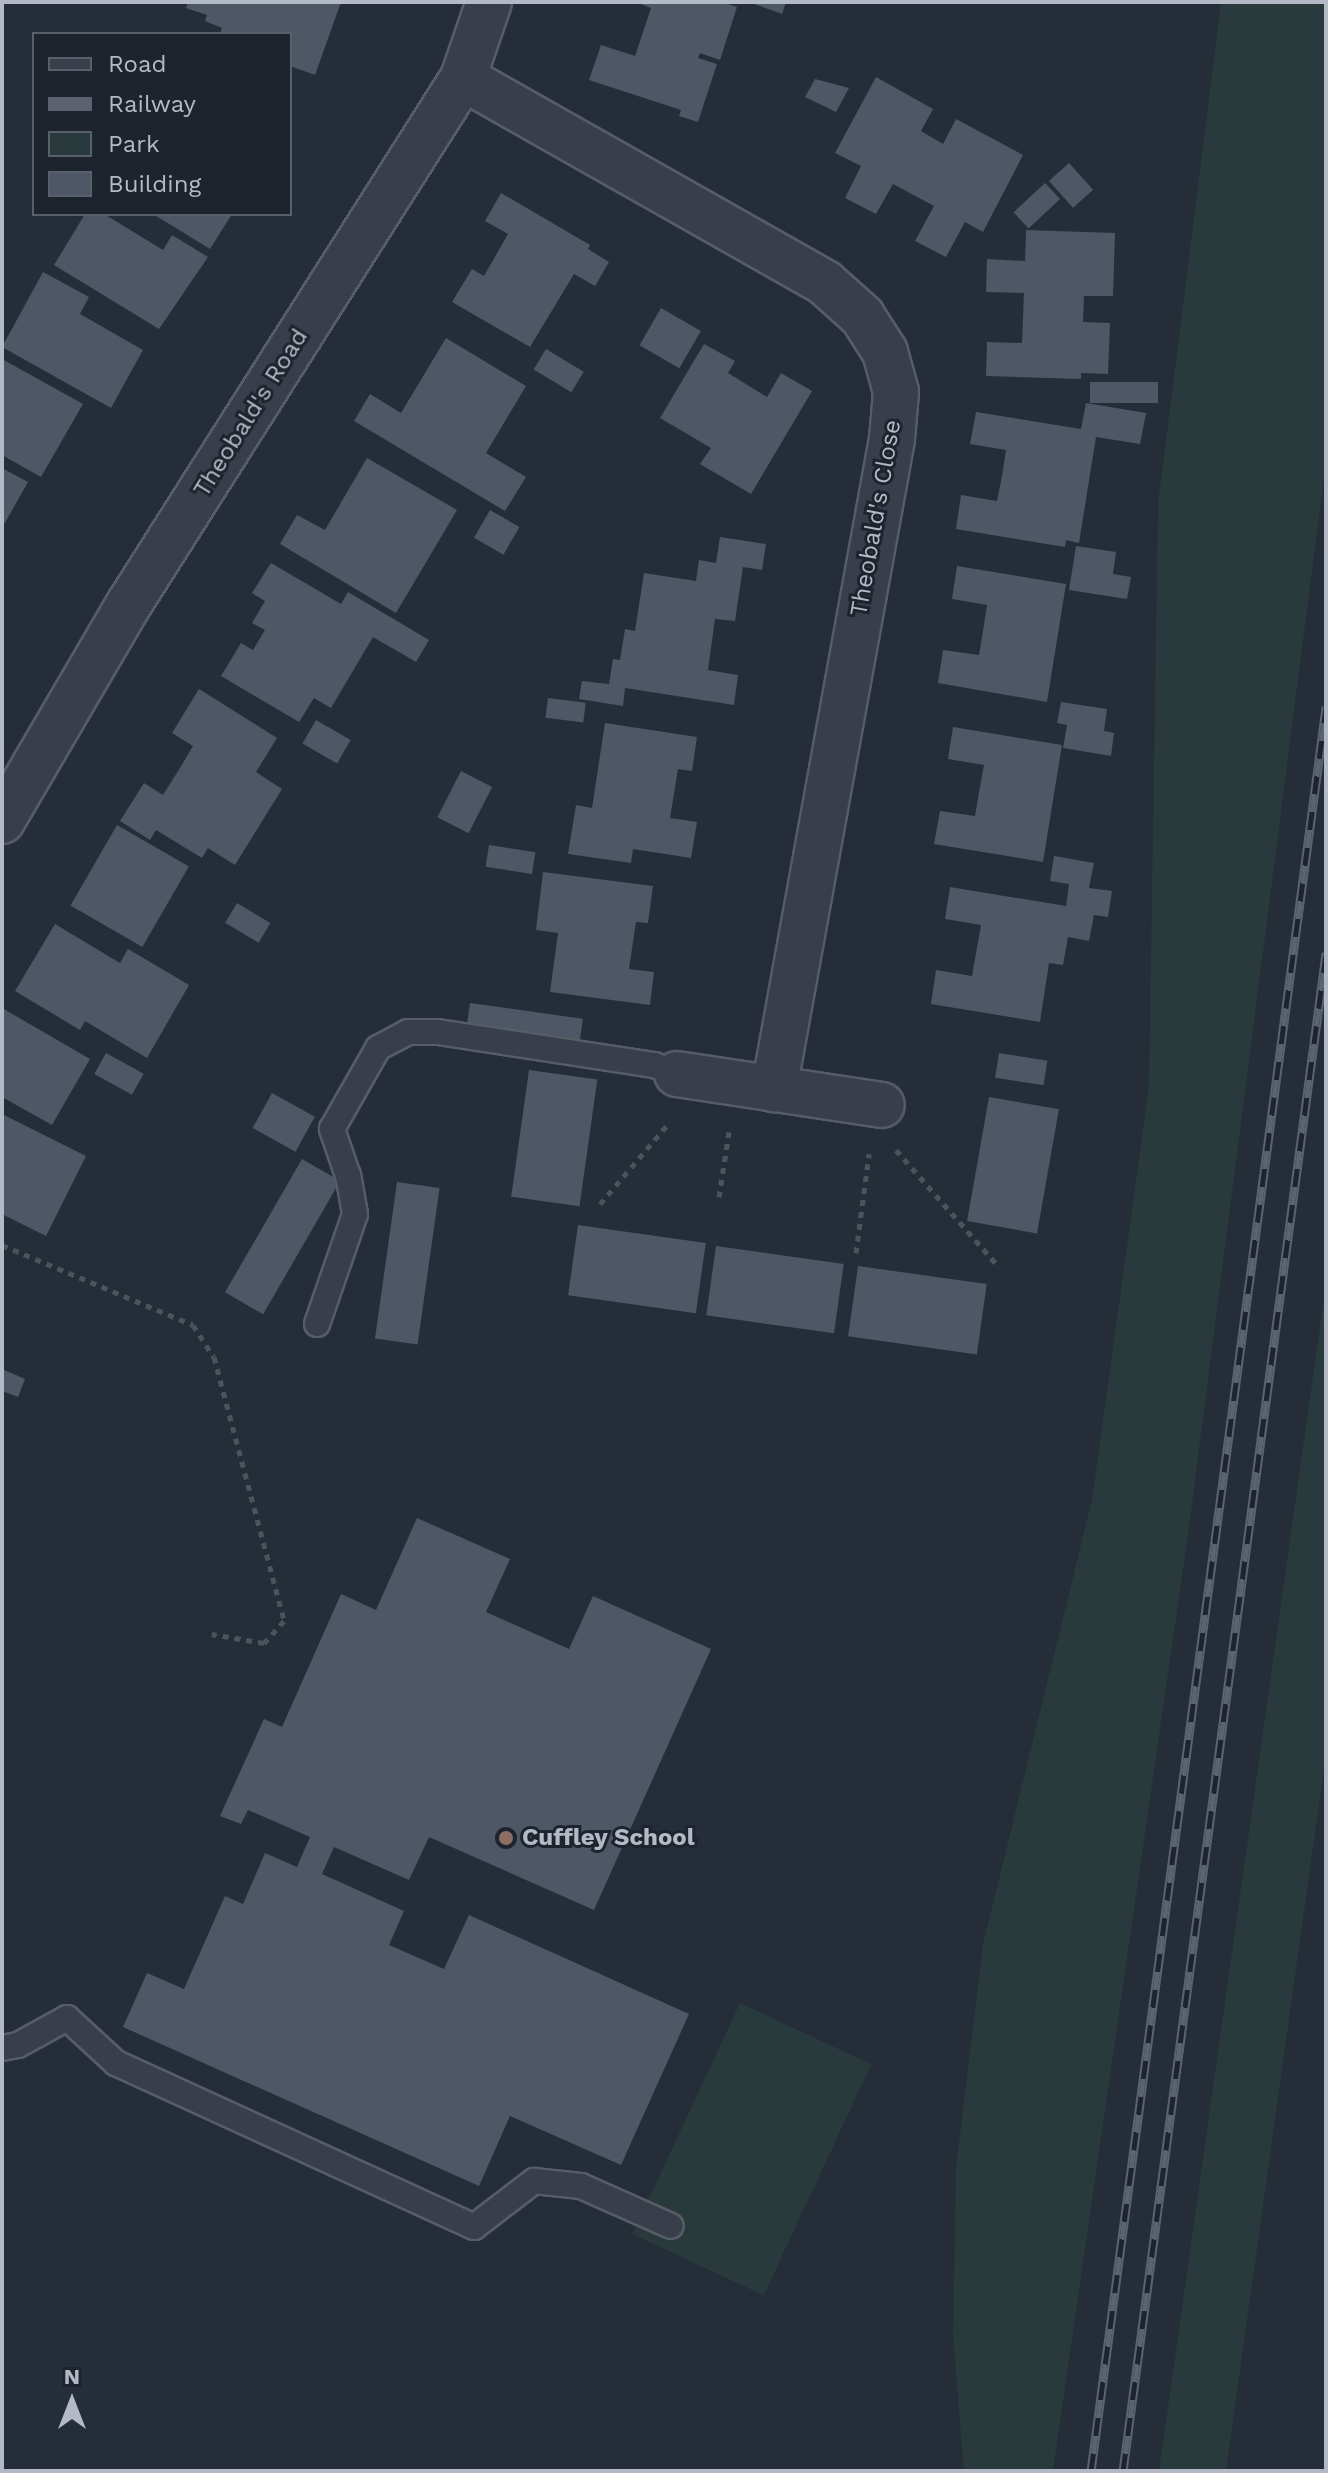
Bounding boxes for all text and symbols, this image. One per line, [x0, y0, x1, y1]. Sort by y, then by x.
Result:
legend [32, 32, 292, 216]
text: Road [108, 50, 167, 78]
text: Railway [108, 90, 196, 118]
text: Park [108, 130, 160, 158]
text: Building [108, 170, 201, 198]
street label: Theobald's Road [188, 324, 314, 502]
street label: Theobald's Close [845, 418, 907, 618]
place label: Cuffley School [522, 1824, 695, 1852]
marker: Cuffley School [497, 1829, 515, 1847]
north arrow [32, 2361, 112, 2441]
text: N [64, 2364, 80, 2389]

